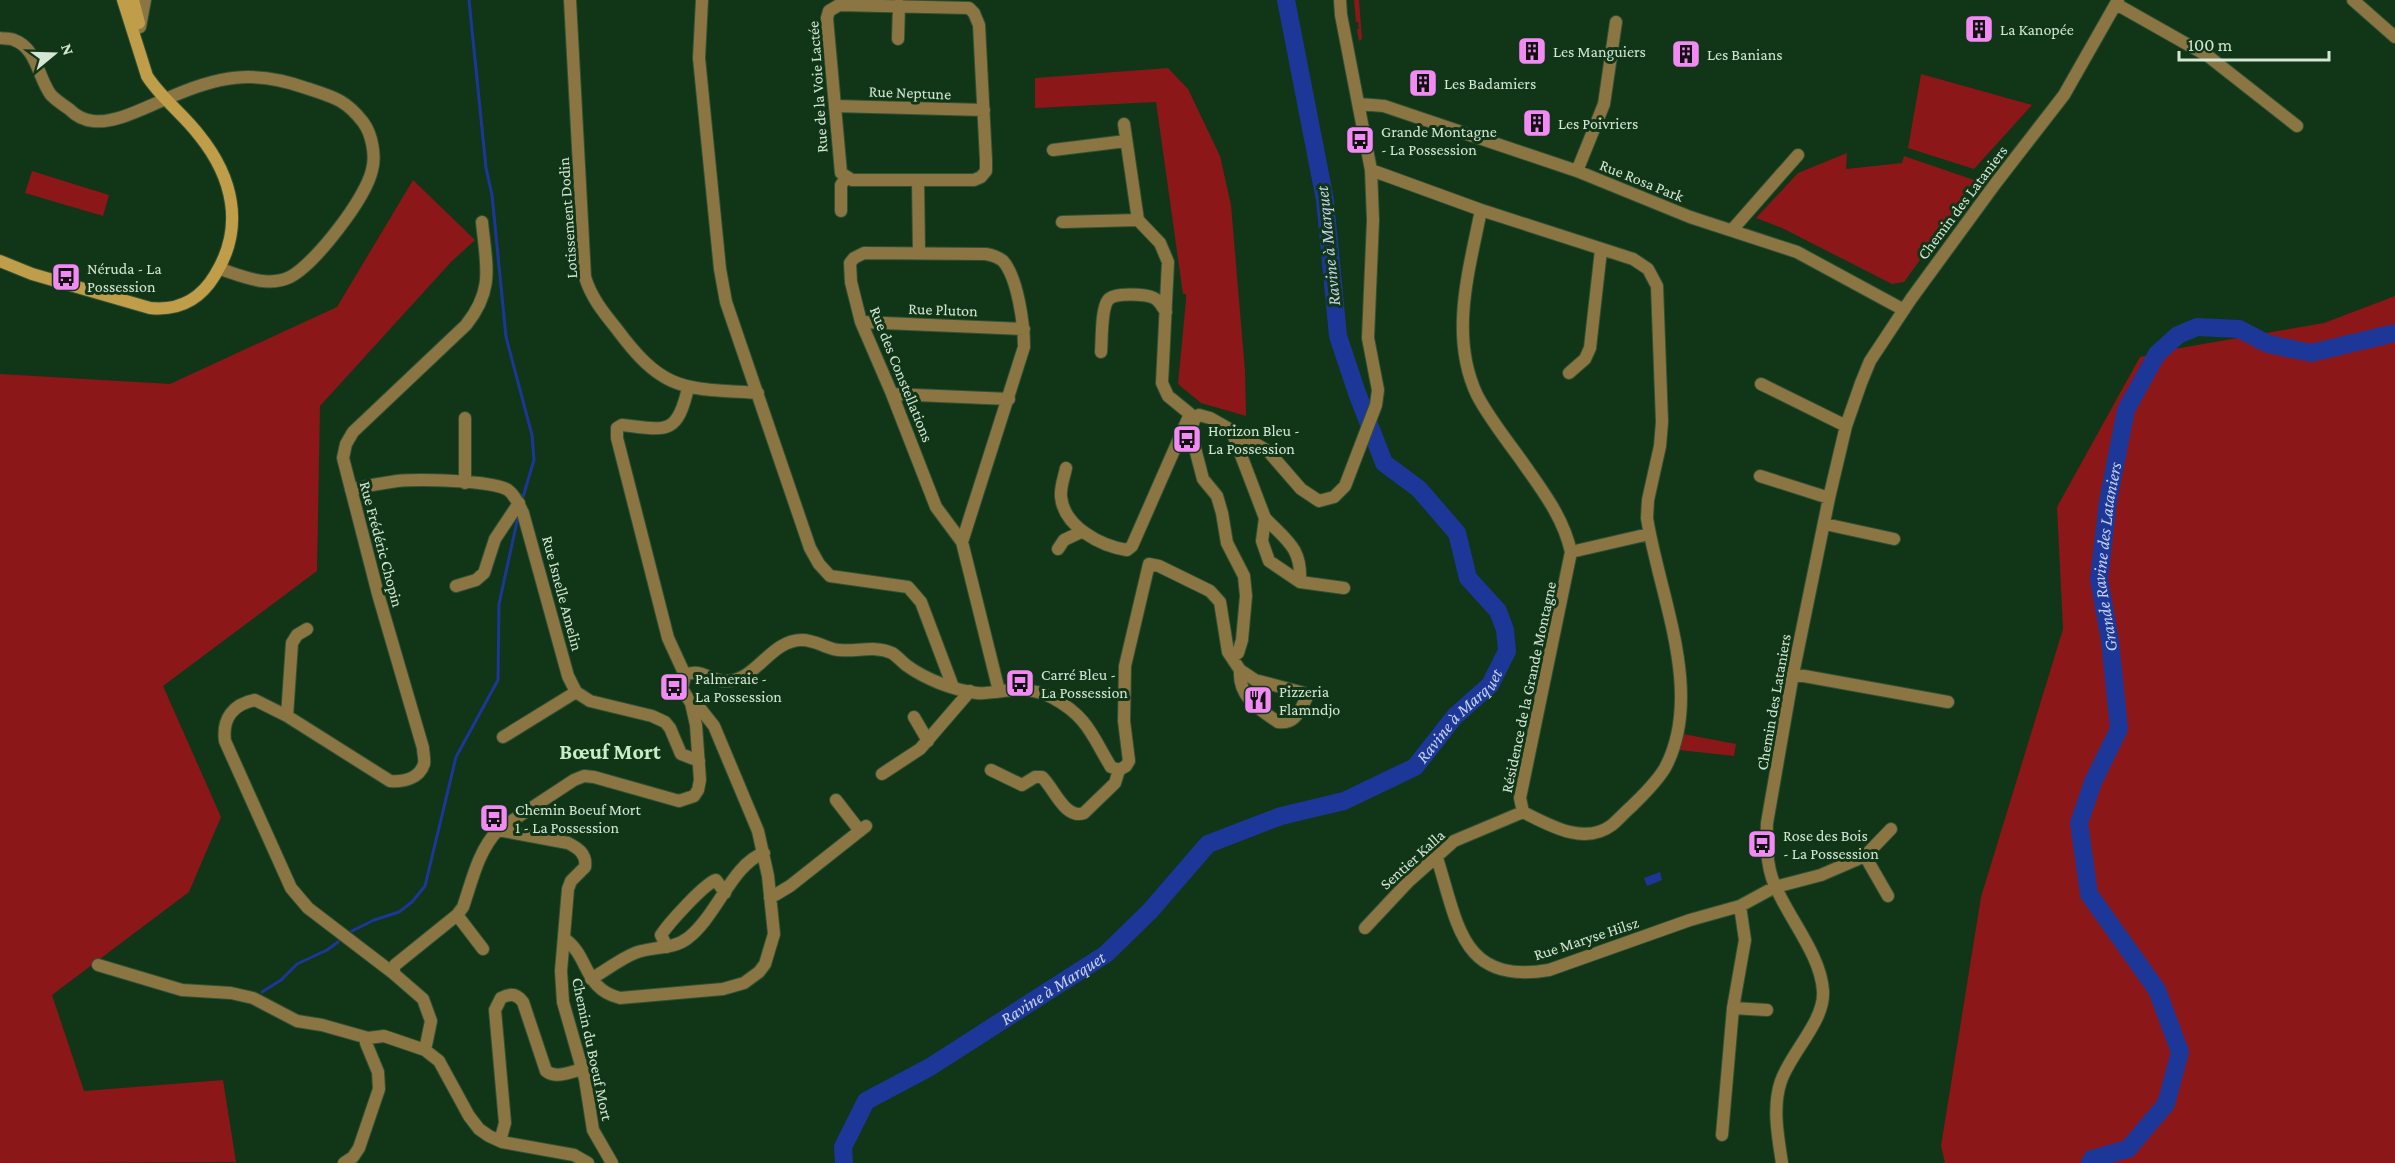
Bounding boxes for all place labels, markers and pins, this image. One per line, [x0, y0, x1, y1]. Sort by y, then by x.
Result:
building icon: La Kanopée [1963, 13, 1995, 45]
place label: La Kanopée [2000, 21, 2074, 39]
building icon: Les Manguiers [1516, 35, 1548, 67]
building icon: Les Banians [1670, 38, 1702, 70]
place label: Les Manguiers [1553, 43, 1646, 61]
place label: Les Banians [1707, 46, 1783, 63]
building icon: Les Badamiers [1407, 67, 1439, 99]
place label: Les Badamiers [1444, 75, 1536, 92]
building icon: Les Poivriers [1521, 107, 1553, 139]
place label: Les Poivriers [1558, 115, 1638, 132]
place label: Grande Montagne - La Possession [1381, 123, 1497, 158]
bus stop icon: Grande Montagne - La Possession [1344, 124, 1376, 156]
place label: Néruda - La Possession [87, 260, 162, 295]
bus stop icon: Néruda - La Possession [50, 261, 82, 293]
place label: Horizon Bleu - La Possession [1208, 422, 1300, 457]
bus stop icon: Horizon Bleu - La Possession [1171, 423, 1203, 455]
place label: Carré Bleu - La Possession [1041, 666, 1128, 701]
bus stop icon: Carré Bleu - La Possession [1004, 667, 1036, 699]
place label: Palmeraie - La Possession [695, 670, 782, 705]
bus stop icon: Palmeraie - La Possession [658, 671, 690, 703]
place label: Pizzeria Flamndjo [1279, 683, 1340, 719]
restaurant icon: Pizzeria Flamndjo [1242, 684, 1274, 716]
place label: Chemin Boeuf Mort 1 - La Possession [515, 801, 642, 836]
bus stop icon: Chemin Boeuf Mort 1 - La Possession [478, 802, 510, 834]
place label: Rose des Bois - La Possession [1783, 827, 1879, 862]
bus stop icon: Rose des Bois - La Possession [1746, 828, 1778, 860]

